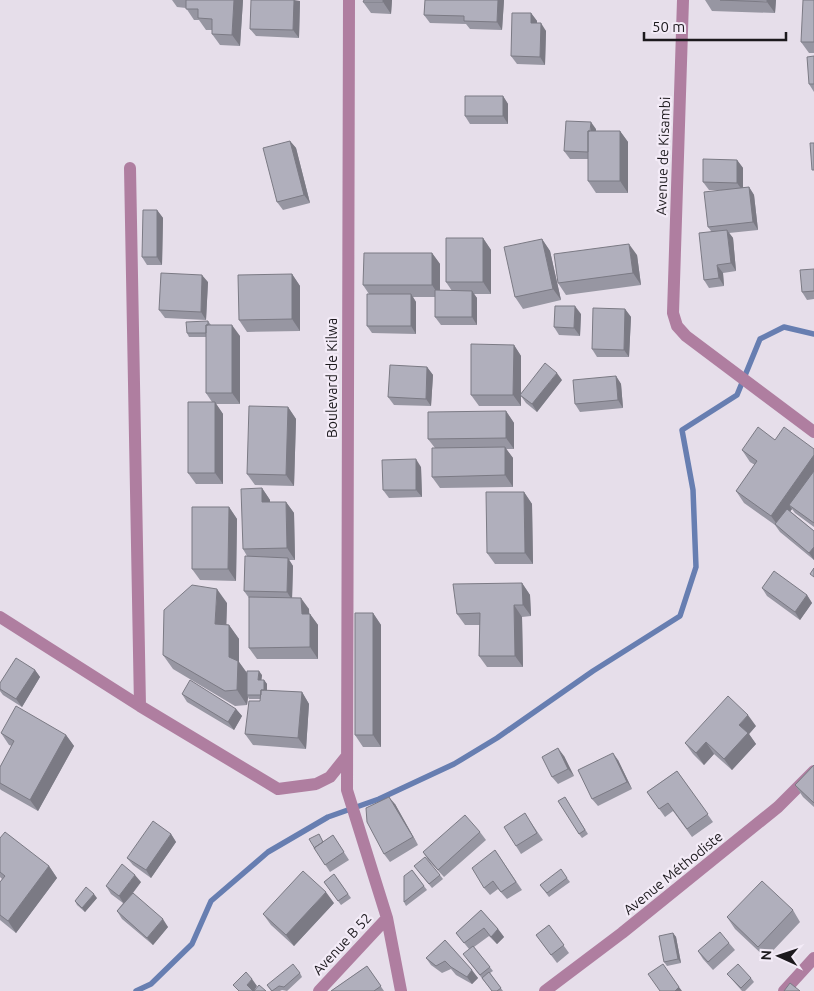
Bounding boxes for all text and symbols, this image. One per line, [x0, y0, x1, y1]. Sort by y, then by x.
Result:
scale bar [644, 10, 786, 42]
text: 50 m [652, 18, 685, 35]
street label: Avenue de Kisambi [653, 96, 673, 216]
street label: Boulevard de Kilwa [324, 318, 340, 438]
street label: Avenue Méthodiste [620, 828, 726, 918]
street label: Avenue B 52 [309, 910, 375, 978]
north arrow [754, 931, 804, 981]
text: N [758, 950, 774, 961]

